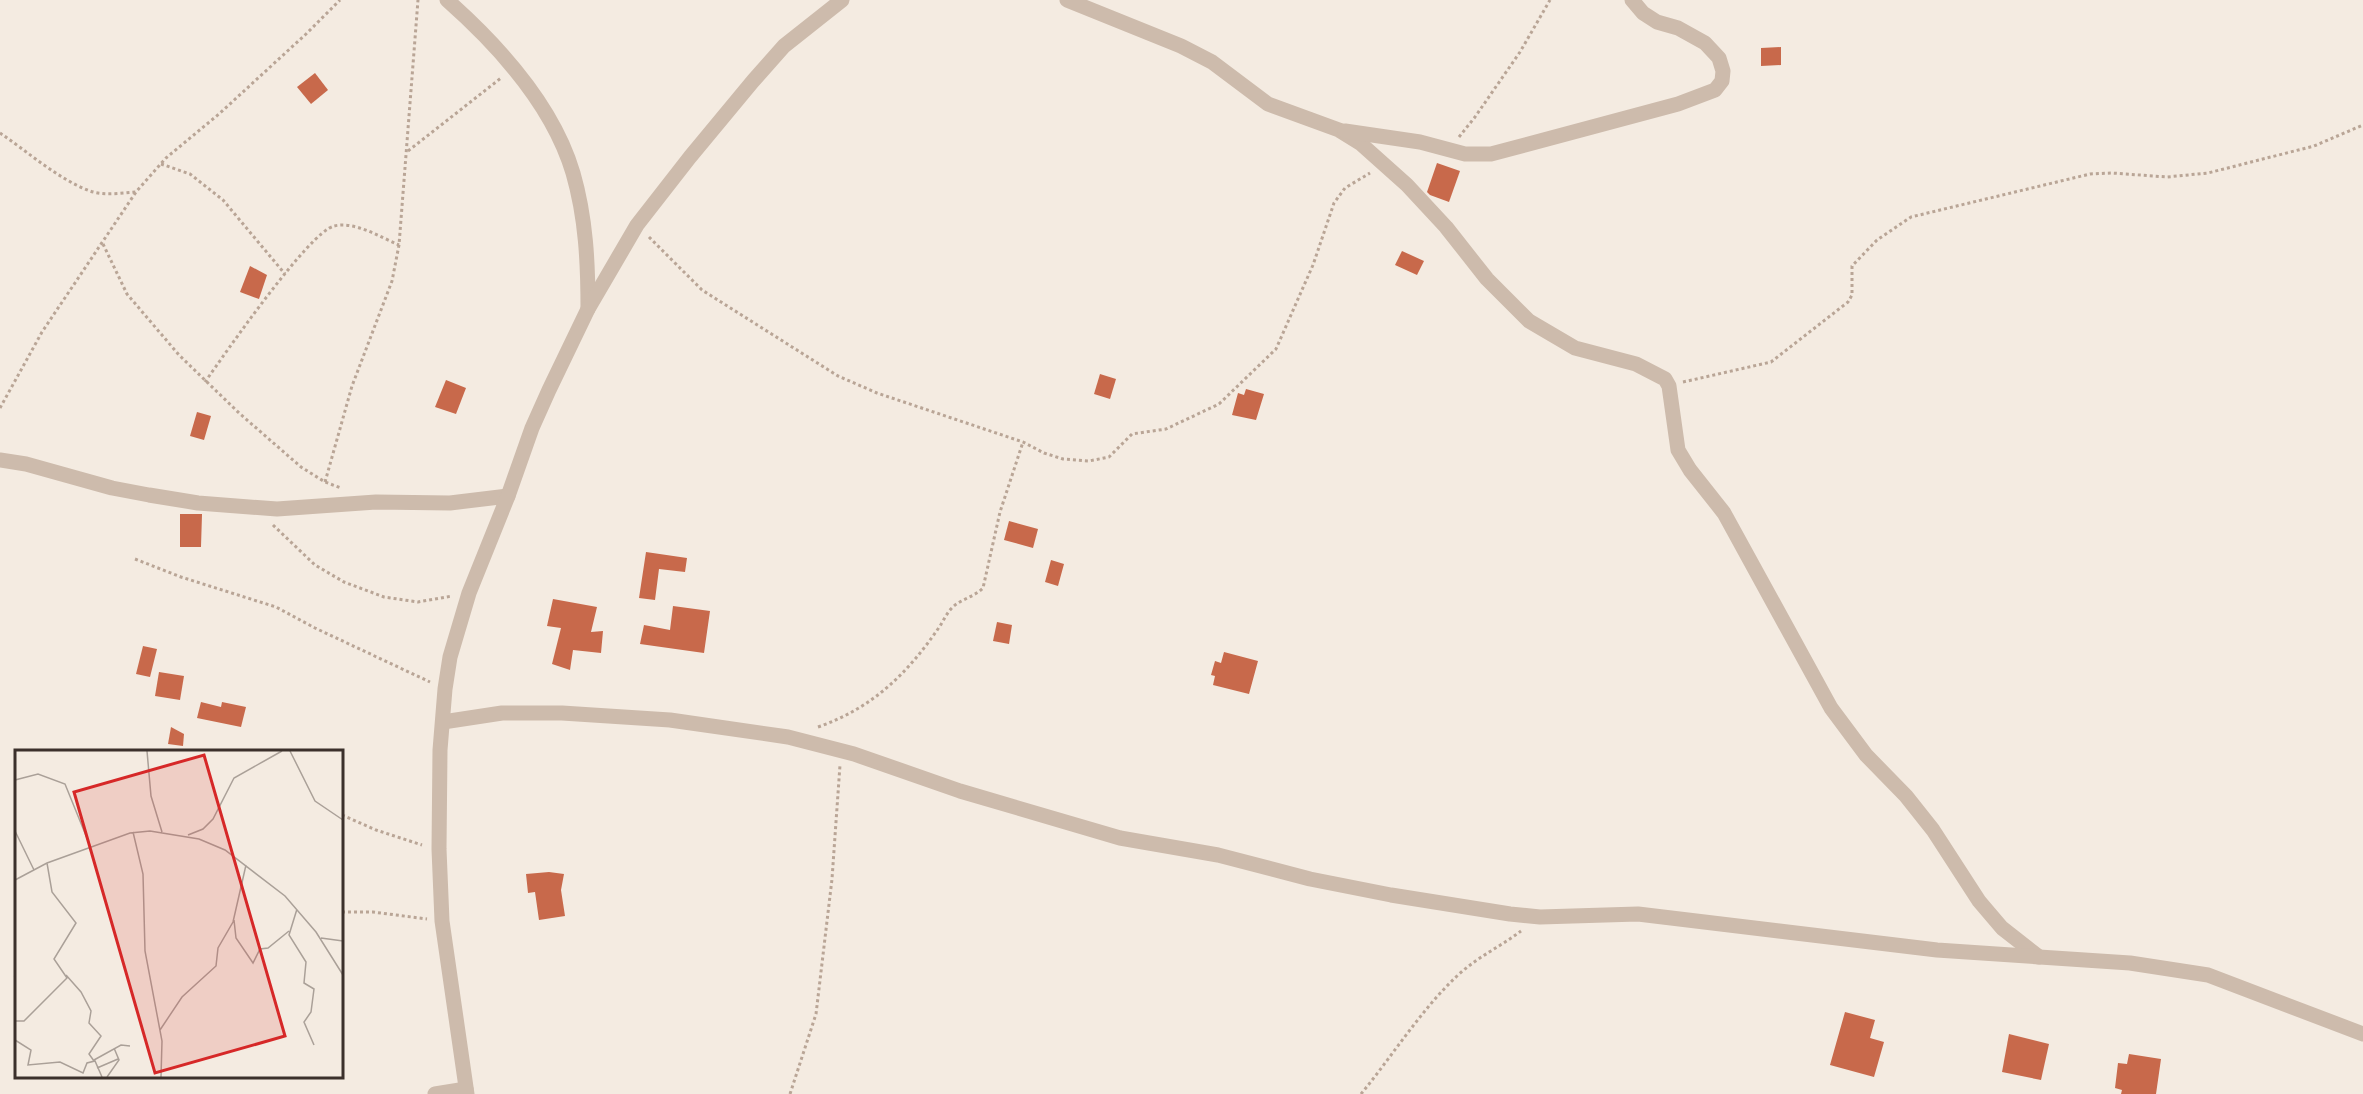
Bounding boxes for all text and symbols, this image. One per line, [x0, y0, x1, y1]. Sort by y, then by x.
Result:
inset map [15, 750, 344, 1079]

